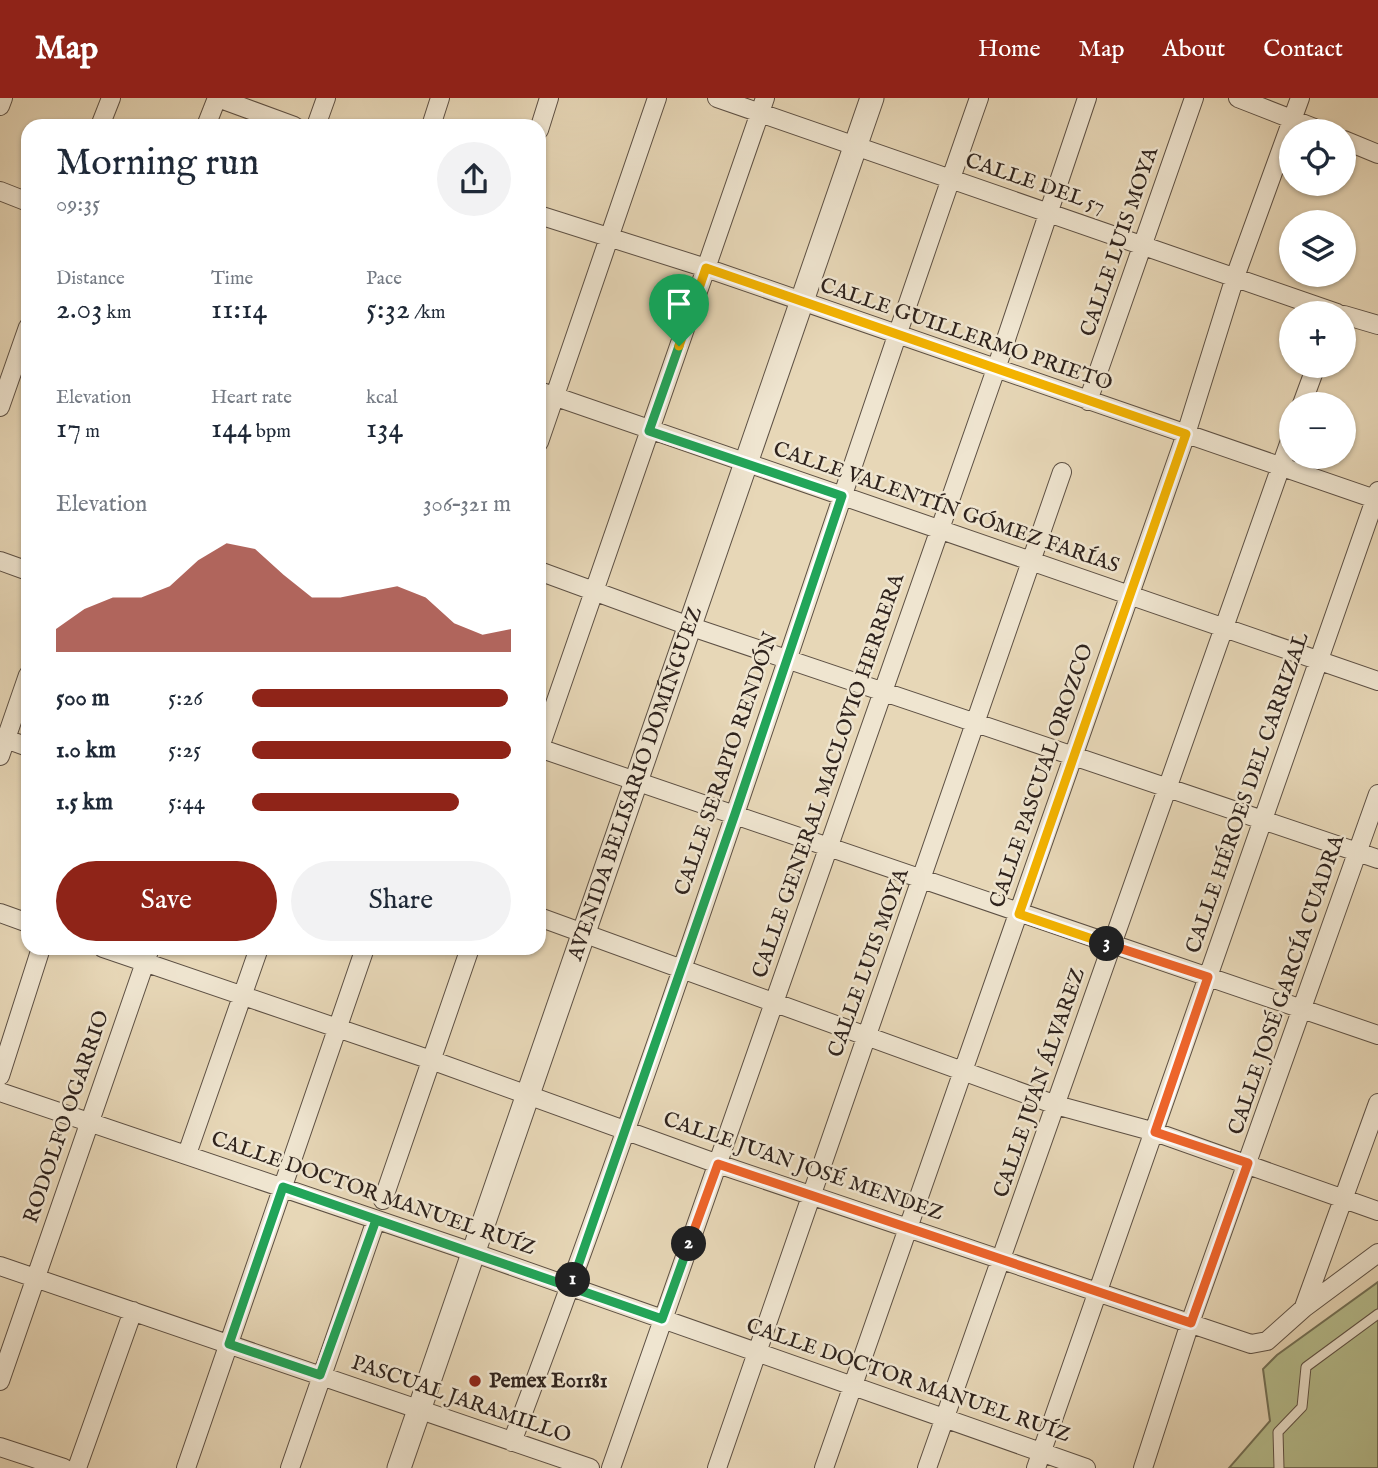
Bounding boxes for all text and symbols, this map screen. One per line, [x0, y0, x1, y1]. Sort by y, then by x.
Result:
text: Map [35, 28, 98, 70]
text: Home [978, 34, 1041, 65]
text: Map [1079, 34, 1125, 65]
text: About [1163, 34, 1225, 65]
text: Contact [1263, 34, 1343, 65]
map controls [1279, 119, 1356, 469]
button: locate [1279, 119, 1356, 196]
text: Morning run [56, 140, 259, 188]
button: share [437, 142, 511, 216]
street label: CALLE LUIS MOYA [1075, 143, 1165, 340]
street label: CALLE DEL 57 [961, 147, 1109, 221]
text: 09:35 [56, 190, 100, 219]
button: layers [1279, 210, 1356, 287]
text: Distance [56, 267, 125, 291]
text: Time [211, 267, 253, 291]
text: Pace [366, 267, 402, 291]
street label: CALLE GUILLERMO PRIETO [816, 272, 1116, 398]
pin [649, 274, 709, 346]
icon: arrive [660, 285, 698, 323]
text: 2.03 [56, 291, 102, 329]
text: 11:14 [211, 291, 267, 329]
text: 5:32 [366, 291, 410, 329]
text: km [102, 301, 131, 325]
text: /km [410, 301, 446, 325]
button: + [1279, 301, 1356, 378]
text: Elevation [56, 386, 131, 410]
text: Heart rate [211, 386, 292, 410]
text: kcal [366, 386, 398, 410]
button: − [1279, 392, 1356, 469]
text: 17 [56, 410, 81, 448]
text: 144 [211, 410, 252, 448]
text: 134 [366, 410, 403, 448]
text: m [81, 420, 100, 444]
text: bpm [252, 420, 291, 444]
street label: CALLE VALENTÍN GÓMEZ FARÍAS [769, 435, 1123, 580]
text: Elevation [56, 490, 147, 519]
text: 306–321 m [423, 490, 511, 519]
street label: CALLE GENERAL MACLOVIO HERRERA [747, 569, 911, 982]
street label: AVENIDA BELISARIO DOMÍNGUEZ [561, 603, 709, 965]
street label: CALLE SERAPIO RENDÓN [668, 628, 785, 899]
street label: CALLE HÉROES DEL CARRIZAL [1179, 629, 1316, 957]
street label: CALLE PASCUAL OROZCO [984, 640, 1100, 912]
text: 500 m [56, 684, 110, 713]
text: 5:26 [168, 684, 203, 713]
text: 1.0 km [56, 736, 116, 765]
text: 5:25 [168, 736, 201, 765]
text: 1.5 km [56, 788, 113, 817]
text: 5:44 [168, 788, 205, 817]
street label: CALLE JOSÉ GARCÍA CUADRA [1222, 830, 1351, 1139]
button: Save [56, 861, 277, 941]
button: Share [291, 861, 511, 941]
street label: CALLE LUIS MOYA [822, 864, 916, 1061]
pin: 3 [1090, 926, 1124, 962]
text: 3 [1103, 931, 1110, 955]
street label: CALLE JUAN ÁLVAREZ [987, 964, 1092, 1201]
street label: RODOLFO OGARRIO [18, 1007, 116, 1227]
street label: CALLE JUAN JOSÉ MENDEZ [659, 1105, 947, 1228]
street label: CALLE DOCTOR MANUEL RUÍZ [207, 1125, 539, 1262]
pin: 2 [672, 1226, 706, 1262]
text: 2 [684, 1231, 693, 1255]
pin: 1 [556, 1262, 590, 1298]
text: 1 [569, 1267, 576, 1291]
street label: CALLE DOCTOR MANUEL RUÍZ [742, 1312, 1074, 1449]
street label: PASCUAL JARAMILLO [348, 1350, 574, 1450]
place label: Pemex E01181 [489, 1368, 608, 1395]
marker: Pemex E01181 [467, 1373, 483, 1389]

